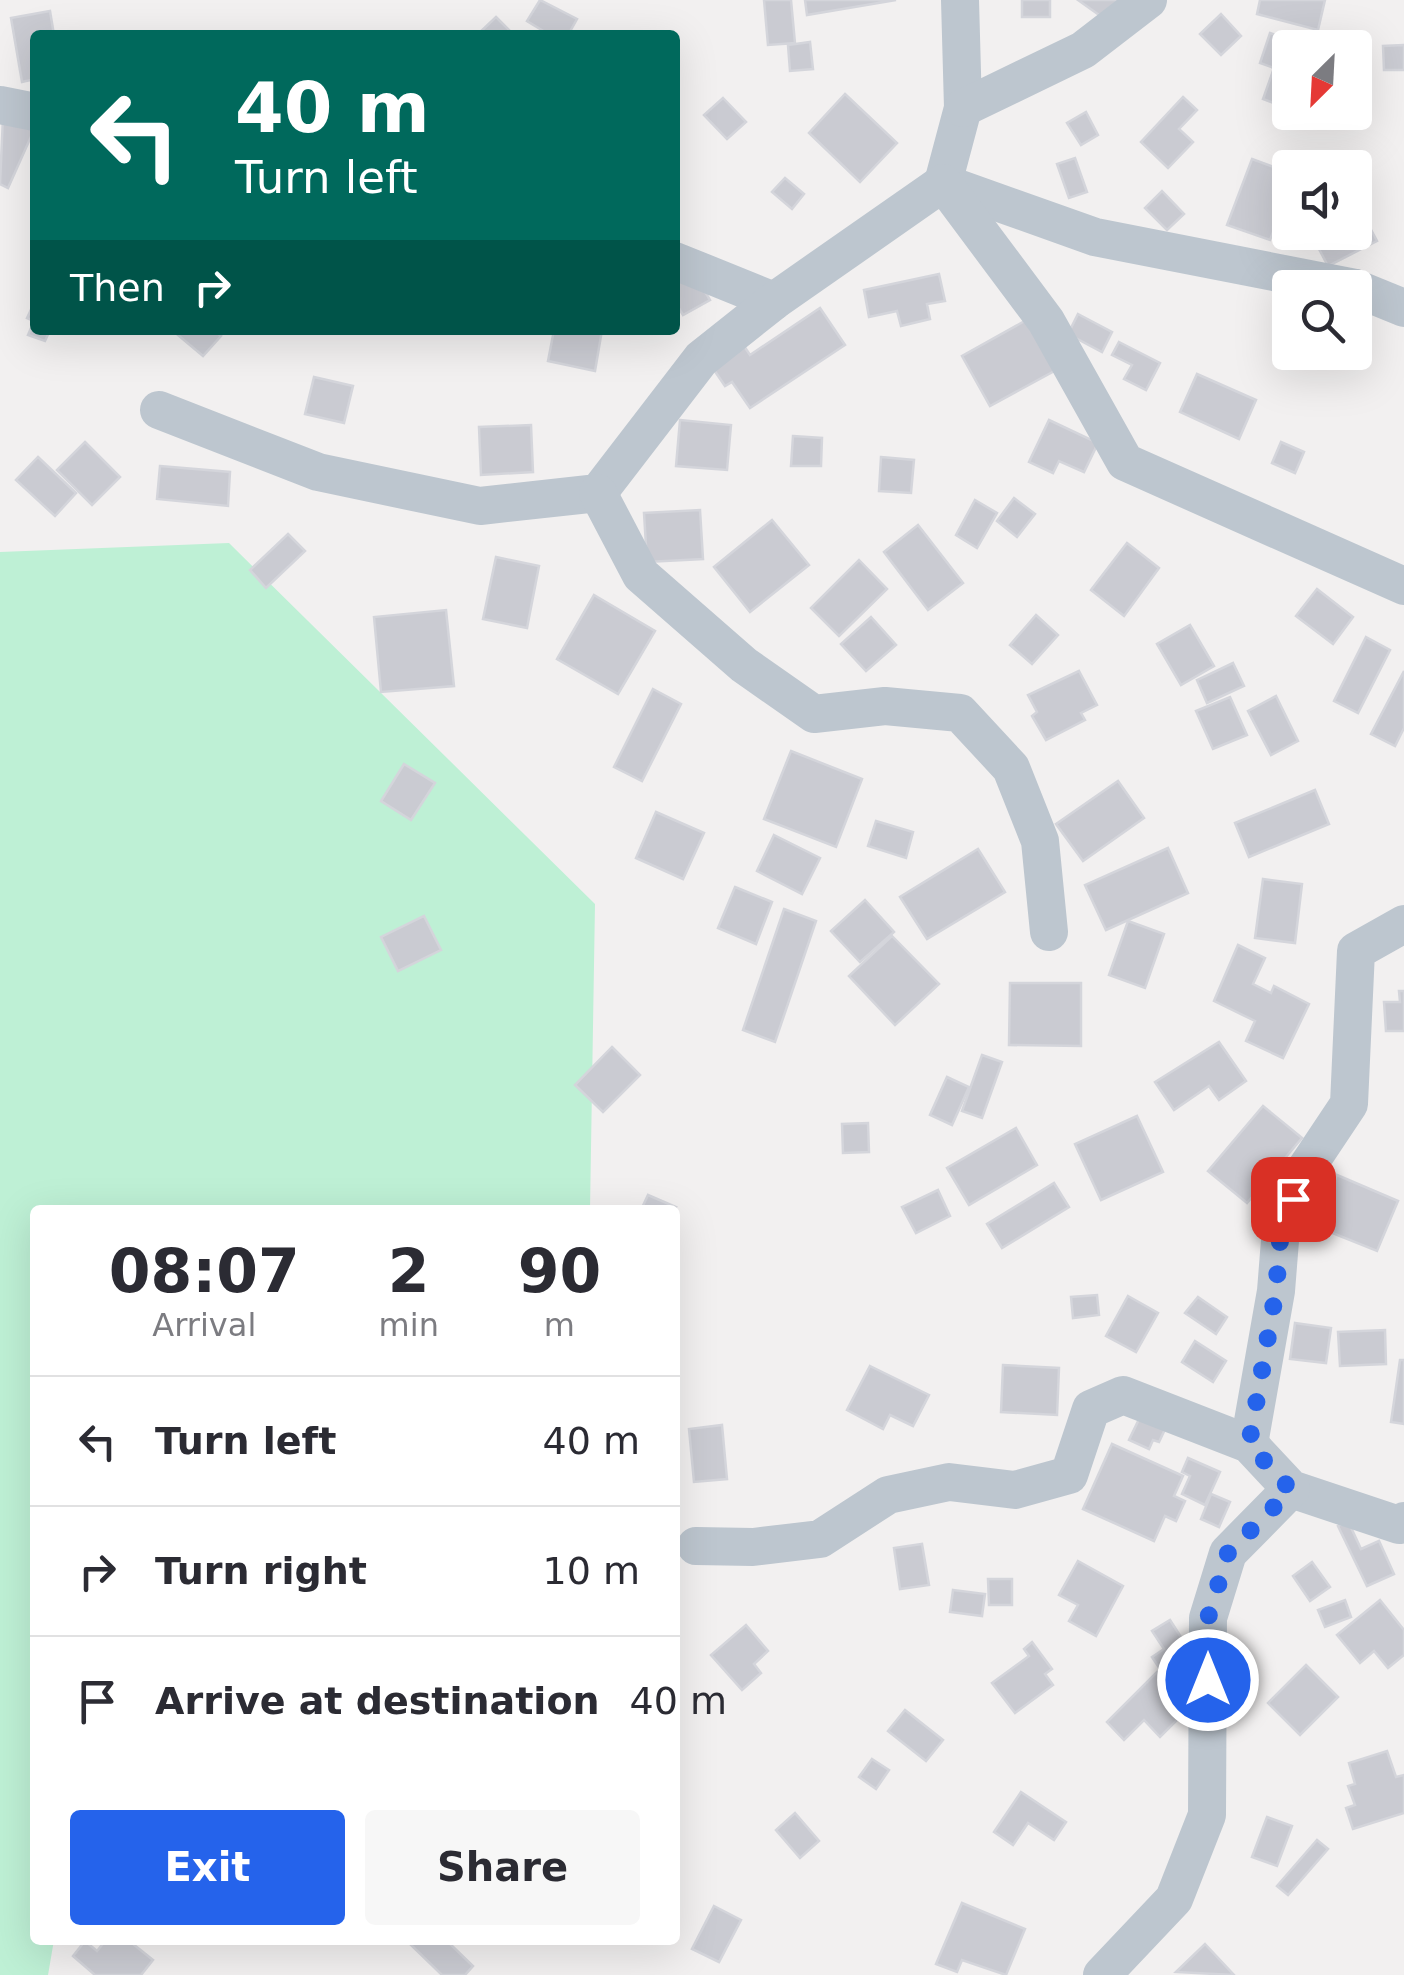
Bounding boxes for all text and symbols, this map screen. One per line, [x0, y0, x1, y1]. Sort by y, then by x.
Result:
north arrow [1272, 30, 1372, 130]
map controls [1272, 30, 1372, 370]
text: 40 m [235, 67, 430, 149]
icon: left [70, 70, 200, 200]
button: sound [1272, 150, 1372, 250]
text: Turn left [235, 151, 418, 204]
icon: right [185, 260, 240, 315]
text: Then [70, 266, 165, 310]
button: search [1272, 270, 1372, 370]
pin [1251, 1157, 1336, 1242]
icon: arrive [1266, 1172, 1321, 1227]
text: 08:07 [109, 1236, 300, 1306]
text: 2 [388, 1236, 430, 1306]
text: 90 [518, 1236, 601, 1306]
text: Arrival [152, 1306, 256, 1344]
text: min [379, 1306, 439, 1344]
text: m [544, 1306, 575, 1344]
icon: left [70, 1414, 125, 1469]
text: Turn left [155, 1419, 336, 1463]
text: 40 m [543, 1419, 640, 1463]
icon: right [70, 1544, 125, 1599]
text: Turn right [155, 1549, 367, 1593]
text: 10 m [543, 1549, 640, 1593]
position arrow [1156, 1628, 1260, 1732]
icon: arrive [70, 1674, 125, 1729]
text: Arrive at destination [155, 1679, 600, 1723]
text: 40 m [630, 1679, 727, 1723]
button: Exit [70, 1810, 345, 1925]
button: Share [365, 1810, 640, 1925]

